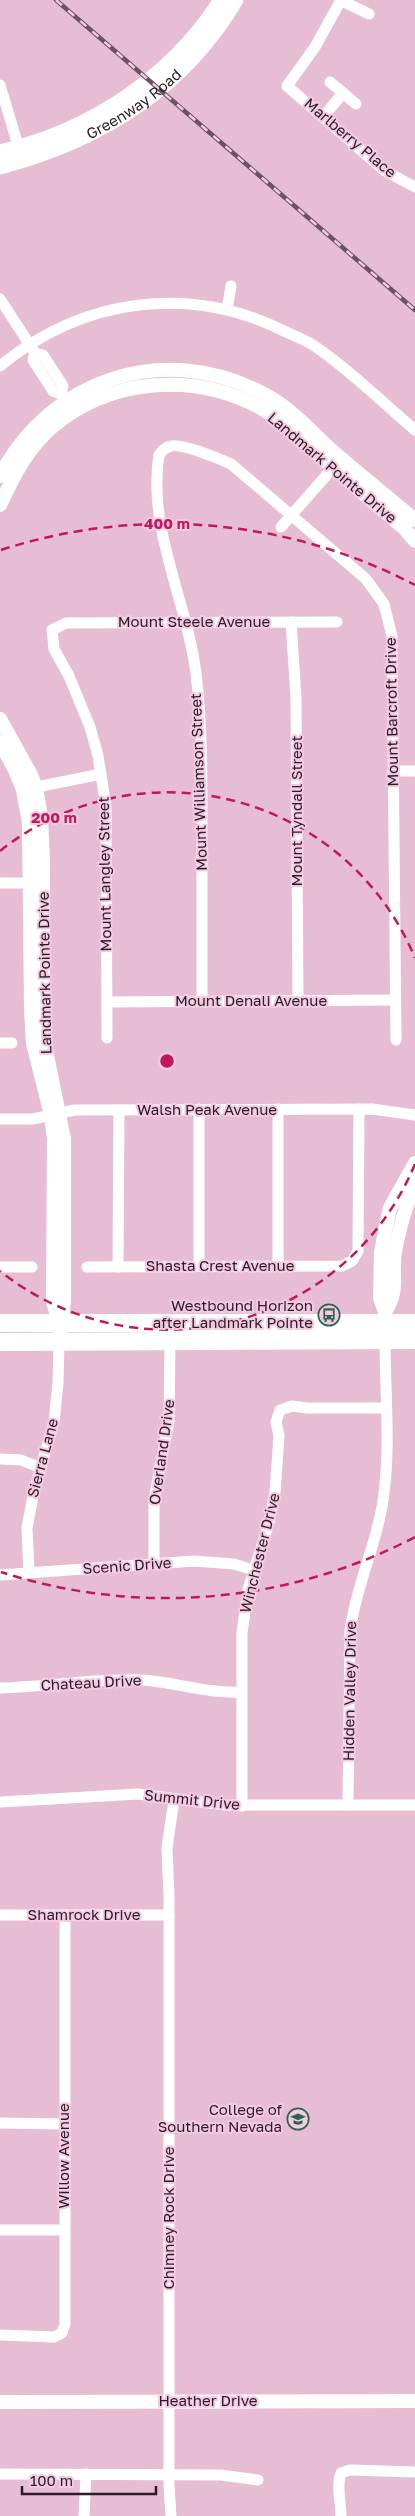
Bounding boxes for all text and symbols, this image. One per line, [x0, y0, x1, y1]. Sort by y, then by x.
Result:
street label: Greenway Road [83, 65, 185, 142]
street label: Marlberry Place [301, 94, 400, 181]
street label: Landmark Pointe Drive [264, 408, 401, 527]
text: 400 m [144, 514, 190, 532]
street label: Mount Steele Avenue [118, 612, 271, 630]
street label: Mount Barcroft Drive [381, 637, 401, 787]
street label: Mount Williamson Street [186, 693, 210, 871]
street label: Mount Tyndall Street [287, 736, 305, 886]
street label: Mount Langley Street [94, 796, 114, 952]
text: 200 m [31, 808, 77, 826]
street label: Landmark Pointe Drive [34, 891, 54, 1055]
street label: Mount Denali Avenue [175, 991, 327, 1009]
centre of rings [158, 1052, 176, 1070]
street label: Walsh Peak Avenue [137, 1100, 277, 1118]
street label: Shasta Crest Avenue [146, 1256, 295, 1274]
place label: Westbound Horizon after Landmark Pointe [153, 1296, 313, 1331]
bus stop icon: Westbound Horizon after Landmark Pointe [317, 1303, 341, 1327]
street label: Overland Drive [145, 1398, 177, 1506]
street label: Sierra Lane [23, 1416, 61, 1499]
street label: Winchester Drive [235, 1491, 283, 1615]
street label: Scenic Drive [82, 1553, 172, 1577]
street label: Hidden Valley Drive [339, 1620, 359, 1761]
street label: Chateau Drive [40, 1670, 142, 1694]
street label: Summit Drive [143, 1785, 241, 1813]
street label: Shamrock Drive [28, 1905, 141, 1923]
place label: College of Southern Nevada [158, 2100, 283, 2135]
street label: Willow Avenue [54, 2103, 72, 2209]
school or university icon: College of Southern Nevada [286, 2107, 310, 2131]
street label: Chimney Rock Drive [159, 2146, 177, 2290]
street label: Heather Drive [158, 2391, 258, 2409]
scale bar [22, 2464, 156, 2496]
text: 100 m [30, 2471, 73, 2489]

